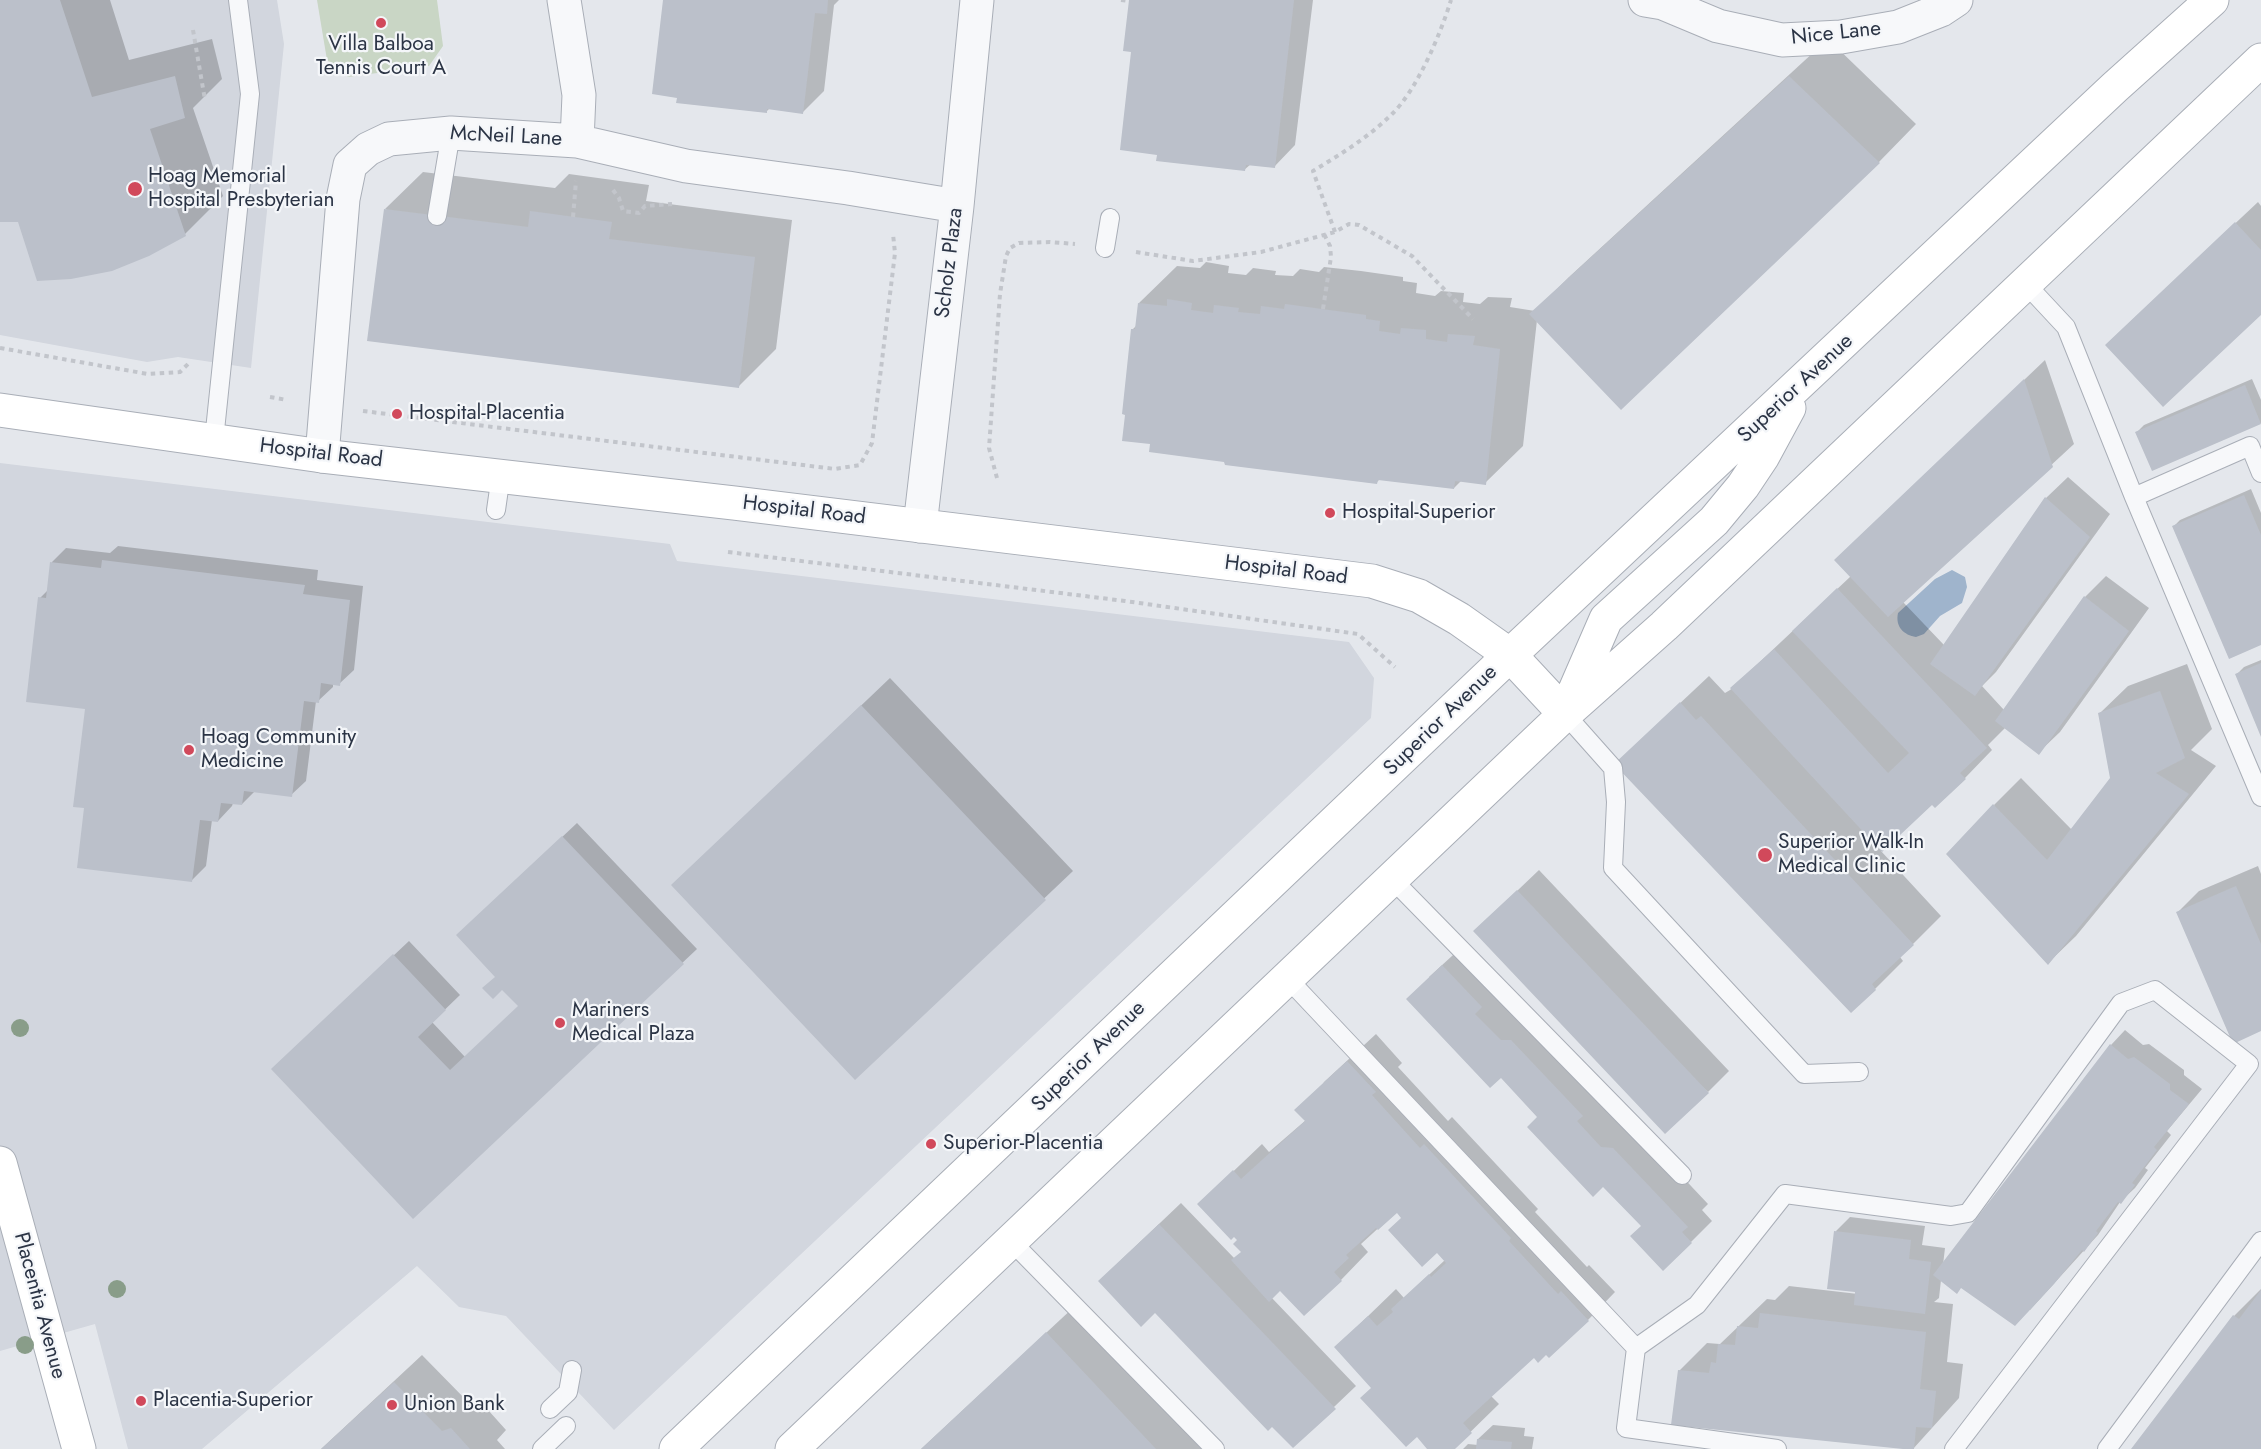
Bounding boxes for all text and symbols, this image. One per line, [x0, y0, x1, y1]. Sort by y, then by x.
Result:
marker: Villa Balboa Tennis Court A [374, 16, 388, 30]
street label: Nice Lane [1790, 17, 1882, 51]
place label: Villa Balboa Tennis Court A [316, 32, 446, 82]
street label: McNeil Lane [449, 121, 563, 153]
place label: Hoag Memorial Hospital Presbyterian [148, 164, 334, 214]
marker: Hoag Memorial Hospital Presbyterian [126, 180, 144, 198]
street label: Scholz Plaza [931, 206, 969, 320]
street label: Superior Avenue [1733, 329, 1859, 449]
place label: Hospital-Placentia [409, 401, 565, 427]
marker: Hospital-Placentia [390, 407, 404, 421]
street label: Hospital Road [258, 434, 384, 474]
street label: Hospital Road [741, 491, 867, 531]
place label: Hospital-Superior [1342, 500, 1495, 526]
marker: Hospital-Superior [1323, 506, 1337, 520]
street label: Hospital Road [1223, 551, 1349, 591]
street label: Superior Avenue [1379, 660, 1503, 782]
place label: Hoag Community Medicine [201, 725, 356, 775]
marker: Hoag Community Medicine [182, 743, 196, 757]
place label: Superior Walk-In Medical Clinic [1778, 830, 1924, 880]
marker: Superior Walk-In Medical Clinic [1756, 846, 1774, 864]
street label: Superior Avenue [1027, 996, 1151, 1118]
place label: Mariners Medical Plaza [572, 998, 695, 1048]
marker: Mariners Medical Plaza [553, 1016, 567, 1030]
place label: Superior-Placentia [943, 1131, 1103, 1157]
marker: Superior-Placentia [924, 1137, 938, 1151]
street label: Placentia Avenue [7, 1230, 71, 1382]
place label: Placentia-Superior [153, 1388, 313, 1414]
place label: Union Bank [404, 1392, 505, 1418]
marker: Placentia-Superior [134, 1394, 148, 1408]
marker: Union Bank [385, 1398, 399, 1412]

